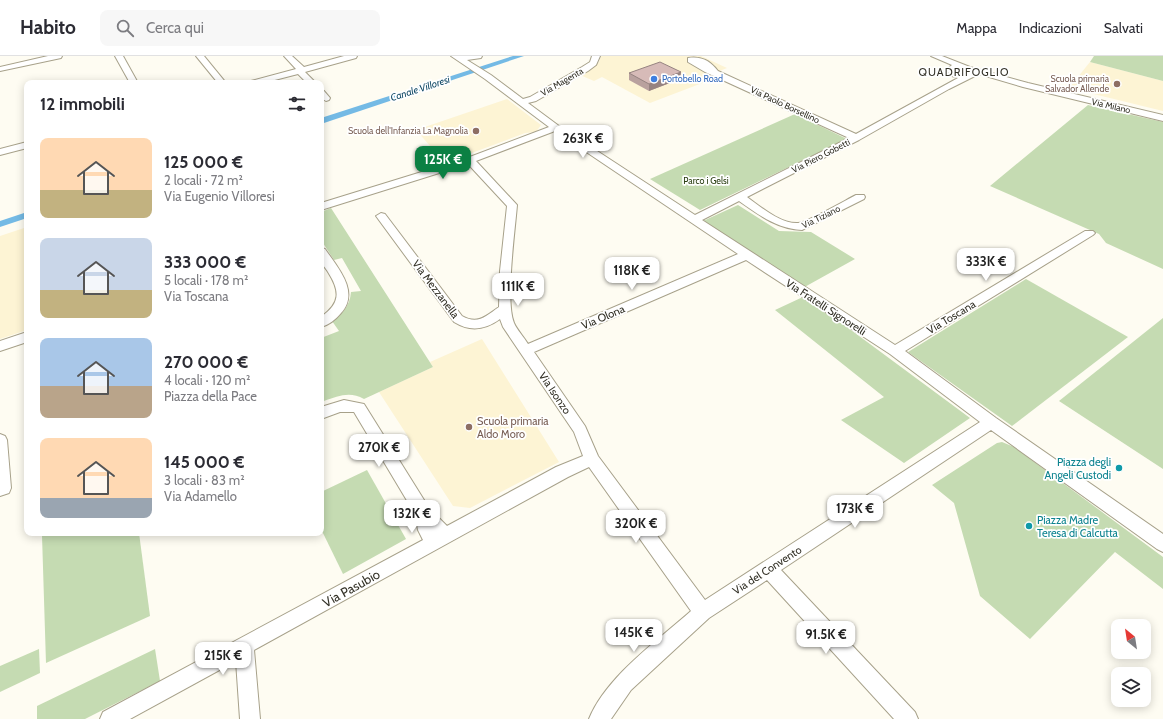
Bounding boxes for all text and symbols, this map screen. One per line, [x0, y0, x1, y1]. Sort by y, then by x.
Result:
search box [100, 10, 380, 46]
text: Habito [20, 16, 76, 39]
icon: search [114, 17, 136, 39]
text: Cerca qui [146, 19, 204, 37]
text: Mappa [956, 19, 997, 37]
text: Indicazioni [1019, 19, 1082, 37]
text: Salvati [1104, 19, 1143, 37]
street label: Via Magenta [539, 65, 585, 98]
district label: QUADRIFOGLIO [919, 65, 1009, 79]
water label: Canale Villoresi [389, 72, 452, 104]
place label: Portobello Road [662, 73, 723, 84]
place label: Scuola primaria Salvador Allende [1045, 73, 1110, 94]
marker: Portobello Road [649, 74, 659, 84]
marker: Scuola primaria Salvador Allende [1112, 79, 1122, 89]
street label: Via Paolo Borsellino [749, 84, 822, 125]
icon: filters [286, 93, 308, 115]
text: 12 immobili [40, 94, 125, 114]
street label: Via Milano [1091, 96, 1132, 115]
place label: Scuola dell'Infanzia La Magnolia [348, 125, 469, 136]
pin: 263K € [550, 125, 616, 159]
marker: Scuola dell'Infanzia La Magnolia [471, 126, 481, 136]
text: 263K € [563, 130, 603, 146]
street label: Via Piero Gobetti [790, 136, 852, 175]
pin: 125K € [410, 146, 476, 180]
text: 125K € [424, 151, 462, 167]
text: 125 000 € [164, 152, 243, 172]
icon: home [72, 154, 120, 202]
text: 2 locali · 72 m² [164, 172, 243, 188]
park label: Parco i Gelsi [683, 175, 729, 186]
text: Via Eugenio Villoresi [164, 188, 275, 204]
street label: Via Tiziano [800, 203, 842, 231]
pin: 333K € [953, 248, 1019, 282]
text: 333 000 € [164, 252, 246, 272]
text: 333K € [966, 253, 1006, 269]
icon: home [72, 254, 120, 302]
street label: Via Mezzanella [409, 257, 463, 322]
pin: 118K € [599, 257, 665, 291]
text: 118K € [614, 262, 650, 278]
text: 5 locali · 178 m² [164, 272, 248, 288]
pin: 111K € [485, 273, 551, 307]
street label: Via Fratelli Signorelli [783, 276, 869, 338]
text: 111K € [501, 278, 535, 294]
text: Via Toscana [164, 288, 229, 304]
street label: Via Toscana [924, 297, 979, 337]
street label: Via Olona [579, 301, 627, 332]
text: 270 000 € [164, 352, 248, 372]
icon: home [72, 354, 120, 402]
street label: Via Isonzo [536, 369, 574, 417]
text: 4 locali · 120 m² [164, 372, 250, 388]
text: Piazza della Pace [164, 388, 257, 404]
place label: Scuola primaria Aldo Moro [477, 414, 549, 441]
marker: Scuola primaria Aldo Moro [464, 422, 474, 432]
pin: 270K € [346, 434, 412, 468]
text: 270K € [358, 439, 400, 455]
text: 145 000 € [164, 452, 245, 472]
icon: home [72, 454, 120, 502]
place label: Piazza degli Angeli Custodi [1044, 455, 1111, 482]
marker: Piazza degli Angeli Custodi [1114, 463, 1124, 473]
text: 3 locali · 83 m² [164, 472, 245, 488]
text: Via Adamello [164, 488, 237, 504]
pin: 173K € [822, 495, 888, 529]
pin: 132K € [379, 500, 445, 534]
text: 173K € [836, 500, 874, 516]
text: 132K € [393, 505, 431, 521]
pin: 320K € [603, 510, 669, 544]
place label: Piazza Madre Teresa di Calcutta [1037, 513, 1119, 540]
text: 320K € [615, 515, 657, 531]
marker: Piazza Madre Teresa di Calcutta [1024, 521, 1034, 531]
street label: Via del Convento [730, 542, 804, 598]
street label: Via Pasubio [319, 566, 383, 610]
pin: 145K € [601, 619, 667, 653]
north arrow [1111, 619, 1151, 659]
map controls [1111, 619, 1151, 707]
pin: 91.5K € [789, 621, 863, 655]
text: 145K € [614, 624, 654, 640]
text: 91.5K € [805, 626, 847, 642]
pin: 215K € [190, 642, 256, 676]
text: 215K € [204, 647, 242, 663]
button: layers [1111, 667, 1151, 707]

